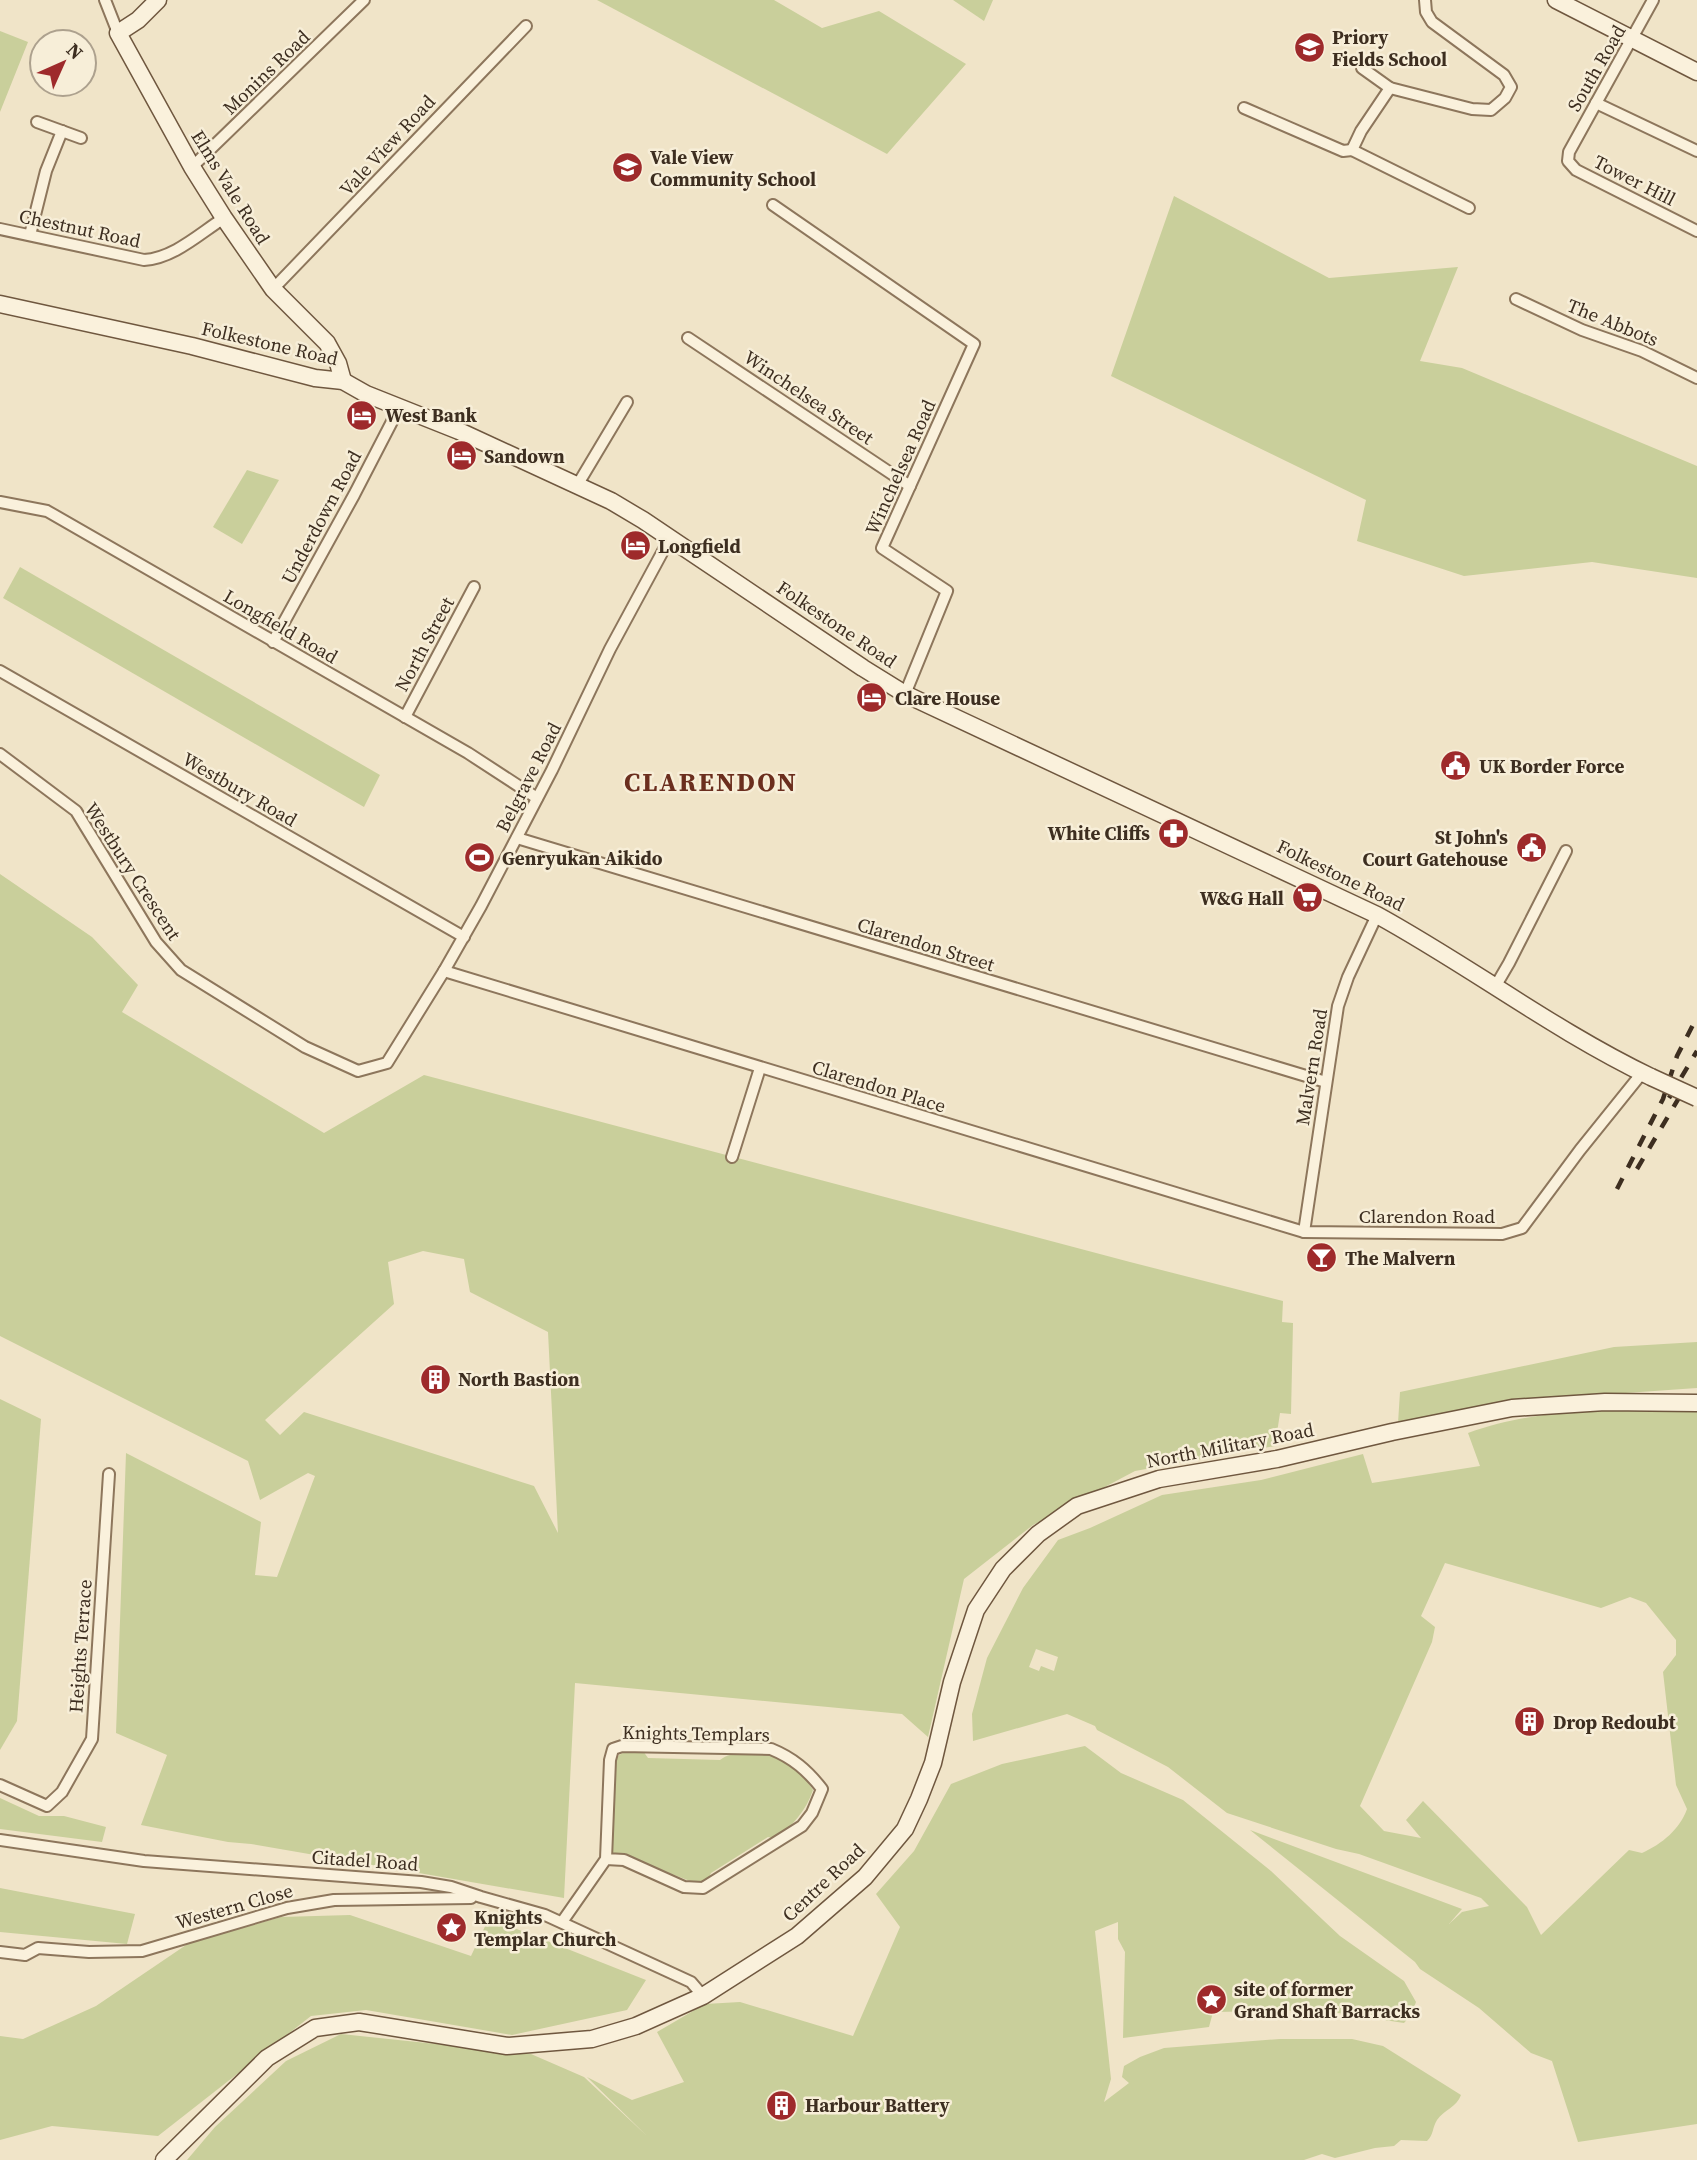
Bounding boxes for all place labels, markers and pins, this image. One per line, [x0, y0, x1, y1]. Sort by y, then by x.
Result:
place label: Priory Fields School [1332, 24, 1447, 72]
school or university icon: Priory Fields School [1292, 31, 1326, 65]
place label: Vale View Community School [650, 144, 816, 192]
school or university icon: Vale View Community School [610, 151, 644, 185]
hotel icon: West Bank [345, 398, 379, 432]
place label: West Bank [385, 402, 478, 428]
hotel icon: Sandown [444, 439, 478, 473]
place label: Sandown [484, 443, 565, 469]
hotel icon: Longfield [618, 529, 652, 563]
place label: Longfield [658, 533, 741, 559]
hotel icon: Clare House [855, 681, 889, 715]
place label: Clare House [895, 685, 1000, 711]
public building icon: UK Border Force [1439, 749, 1473, 783]
place label: UK Border Force [1479, 753, 1625, 779]
pharmacy icon: White Cliffs [1156, 816, 1190, 850]
place label: White Cliffs [1047, 820, 1150, 846]
place label: St John's Court Gatehouse [1363, 824, 1508, 872]
public building icon: St John's Court Gatehouse [1514, 831, 1548, 865]
sports icon: Genryukan Aikido [462, 841, 496, 875]
place label: Genryukan Aikido [502, 845, 663, 871]
supermarket icon: W&G Hall [1290, 881, 1324, 915]
place label: W&G Hall [1200, 885, 1284, 911]
bar icon: The Malvern [1305, 1241, 1339, 1275]
place label: The Malvern [1345, 1245, 1456, 1271]
building icon: North Bastion [418, 1362, 452, 1396]
place label: North Bastion [458, 1366, 580, 1392]
building icon: Drop Redoubt [1513, 1705, 1547, 1739]
place label: Drop Redoubt [1553, 1709, 1676, 1735]
place label: Knights Templar Church [474, 1904, 617, 1952]
place icon: Knights Templar Church [434, 1911, 468, 1945]
place label: site of former Grand Shaft Barracks [1234, 1976, 1421, 2024]
place icon: site of former Grand Shaft Barracks [1194, 1983, 1228, 2017]
building icon: Harbour Battery [765, 2088, 799, 2122]
place label: Harbour Battery [805, 2092, 950, 2118]

